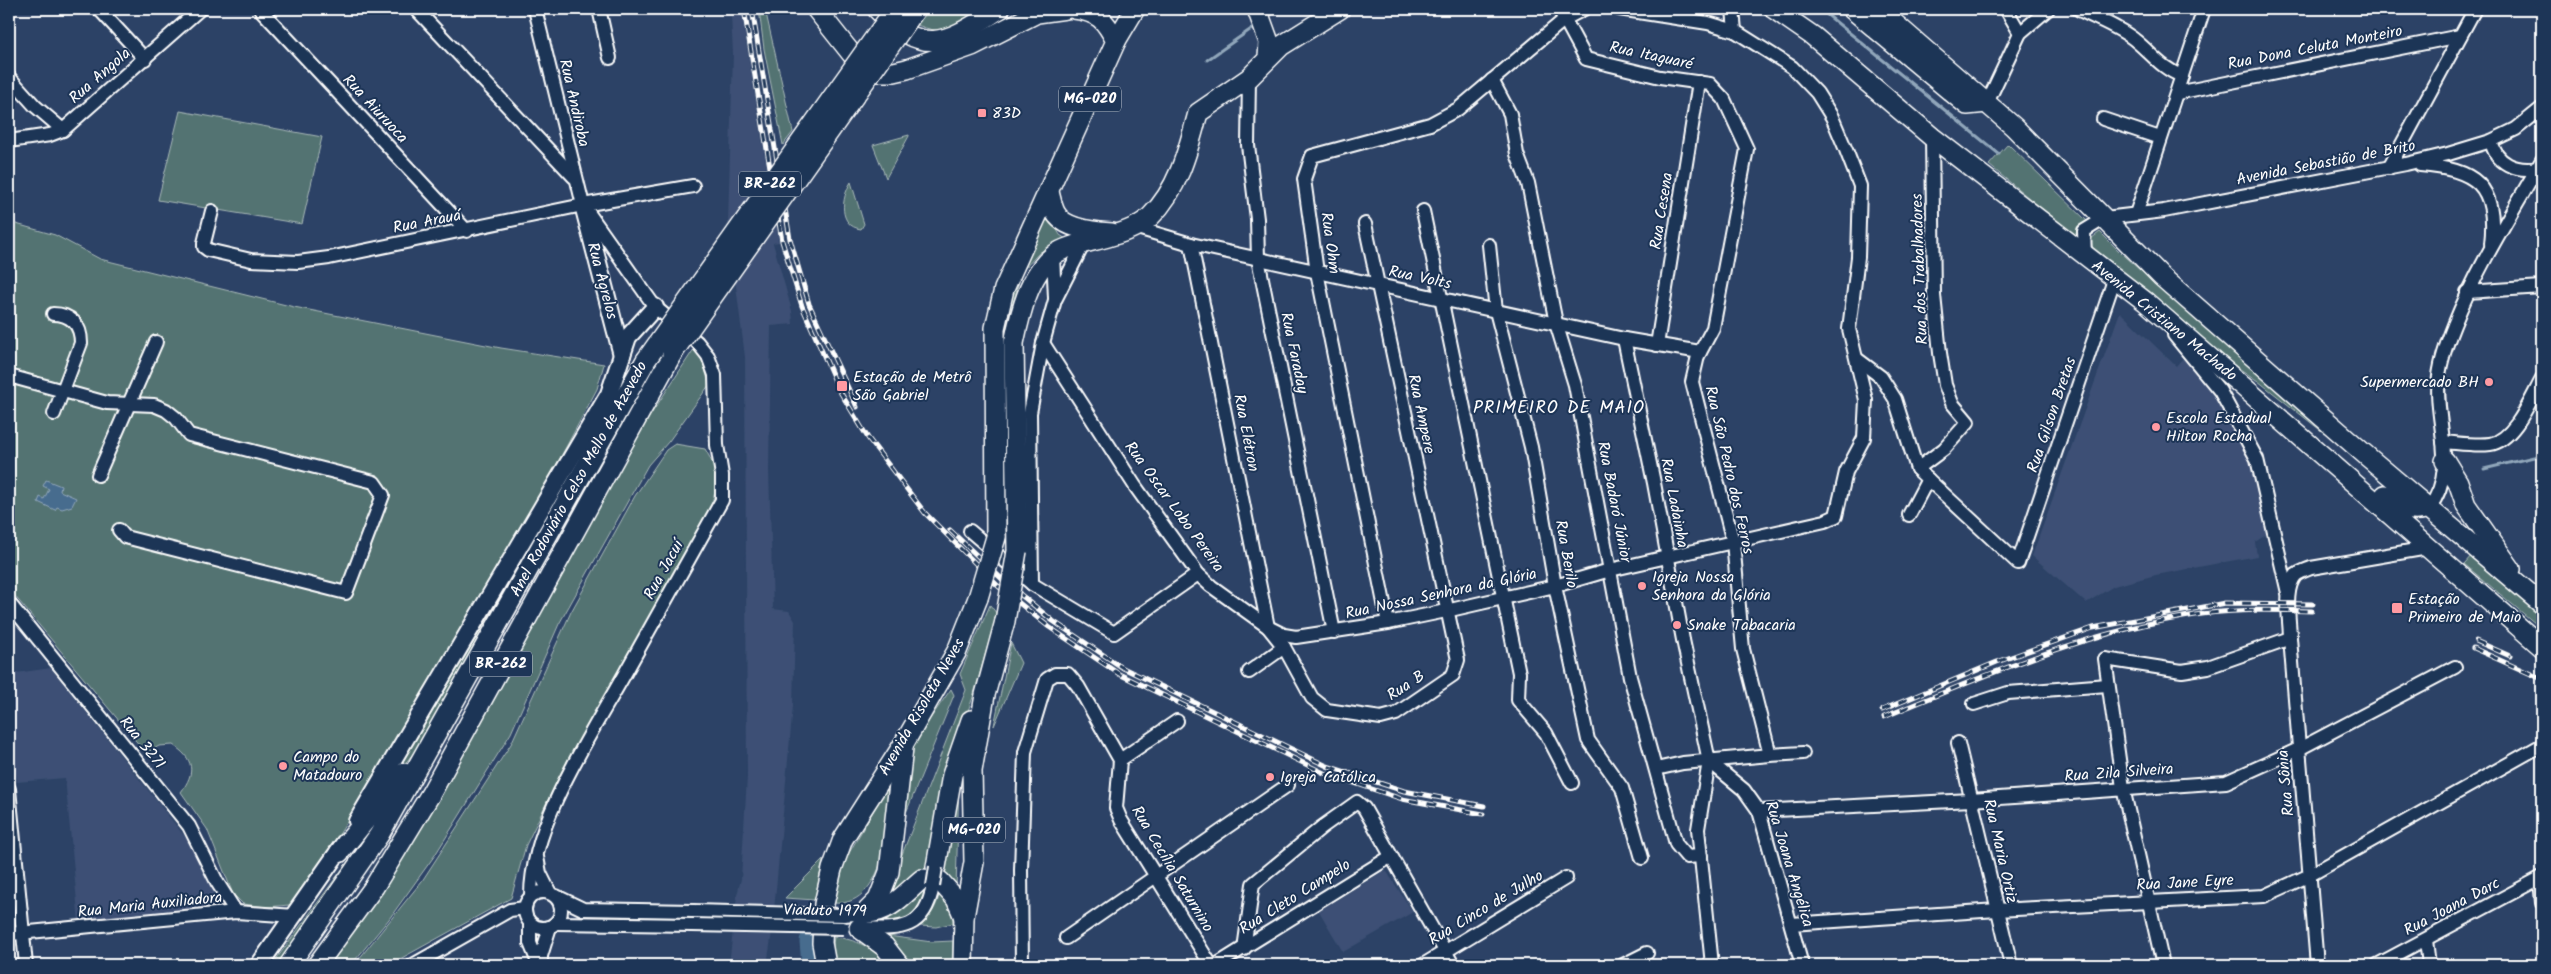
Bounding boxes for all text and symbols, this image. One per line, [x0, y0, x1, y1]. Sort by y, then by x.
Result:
street label: Rua Dona Celuta Monteiro [2225, 19, 2405, 77]
street label: Rua Itaguaré [1607, 35, 1696, 77]
street label: Rua Angola [63, 42, 137, 110]
street label: Rua Andiroba [552, 57, 596, 149]
street label: Rua Aiuruoca [336, 69, 414, 149]
road number: MG-020 [1059, 86, 1121, 112]
place label: 83D [992, 101, 1021, 126]
marker: 83D [976, 107, 988, 119]
street label: Avenida Sebastião de Brito [2234, 133, 2418, 193]
street label: Rua Cesena [1644, 171, 1680, 251]
road number: BR-262 [739, 172, 801, 196]
street label: Rua dos Trabalhadores [1905, 193, 1935, 345]
street label: Rua Arauá [391, 203, 465, 241]
street label: Rua Ohm [1313, 211, 1347, 276]
street label: Rua Agrelos [580, 240, 624, 322]
street label: Avenida Cristiano Machado [2086, 254, 2242, 388]
street label: Rua Volts [1386, 259, 1454, 297]
street label: Rua Faraday [1273, 310, 1315, 396]
street label: Rua Gilson Bretas [2021, 354, 2084, 476]
street label: Anel Rodoviário Celso Mello de Azevedo [504, 357, 654, 601]
place label: Estação de Metrô São Gabriel [853, 365, 972, 408]
place label: Supermercado BH [2360, 370, 2479, 395]
street label: Rua Ampere [1400, 372, 1442, 456]
marker: Supermercado BH [2483, 376, 2495, 388]
marker: Estação de Metrô São Gabriel [835, 379, 849, 393]
street label: Rua São Pedro dos Ferros [1697, 383, 1761, 557]
street label: Rua Elétron [1226, 392, 1266, 474]
district label: PRIMEIRO DE MAIO [1473, 394, 1645, 423]
place label: Escola Estadual Hilton Rocha [2166, 406, 2271, 449]
marker: Escola Estadual Hilton Rocha [2150, 421, 2162, 433]
street label: Rua Oscar Lobo Pereira [1118, 436, 1230, 578]
street label: Rua Badaró Júnior [1590, 439, 1638, 566]
street label: Rua Ladainha [1653, 456, 1695, 550]
street label: Rua Berilo [1548, 518, 1584, 590]
street label: Rua Jacuí [637, 534, 692, 604]
street label: Rua Nossa Senhora da Glória [1343, 561, 1539, 627]
place label: Igreja Nossa Senhora da Glória [1652, 565, 1771, 608]
marker: Igreja Nossa Senhora da Glória [1636, 580, 1648, 592]
place label: Estação Primeiro de Maio [2408, 587, 2521, 630]
marker: Estação Primeiro de Maio [2390, 601, 2404, 615]
place label: Snake Tabacaria [1687, 613, 1796, 638]
marker: Snake Tabacaria [1671, 619, 1683, 631]
street label: Avenida Risoleta Neves [872, 633, 972, 780]
road number: BR-262 [470, 652, 532, 676]
street label: Rua B [1382, 664, 1430, 708]
street label: Rua 3271 [113, 711, 171, 775]
place label: Campo do Matadouro [293, 745, 362, 788]
street label: Rua Sônia [2271, 749, 2301, 817]
street label: Rua Zila Silveira [2064, 757, 2174, 789]
marker: Campo do Matadouro [277, 760, 289, 772]
place label: Igreja Católica [1280, 765, 1376, 790]
marker: Igreja Católica [1264, 771, 1276, 783]
street label: Rua Maria Ortiz [1976, 796, 2024, 906]
street label: Rua Joana Angélica [1758, 798, 1820, 930]
street label: Rua Cecília Saturnino [1124, 801, 1220, 937]
road number: MG-020 [943, 818, 1005, 842]
street label: Rua Cleto Campelo [1234, 853, 1356, 941]
street label: Rua Cinco de Julho [1424, 864, 1548, 952]
street label: Rua Jane Eyre [2136, 868, 2234, 898]
street label: Rua Joana Darc [2399, 871, 2505, 943]
street label: Rua Maria Auxiliadora [76, 885, 224, 925]
street label: Viaduto 1979 [783, 898, 867, 924]

